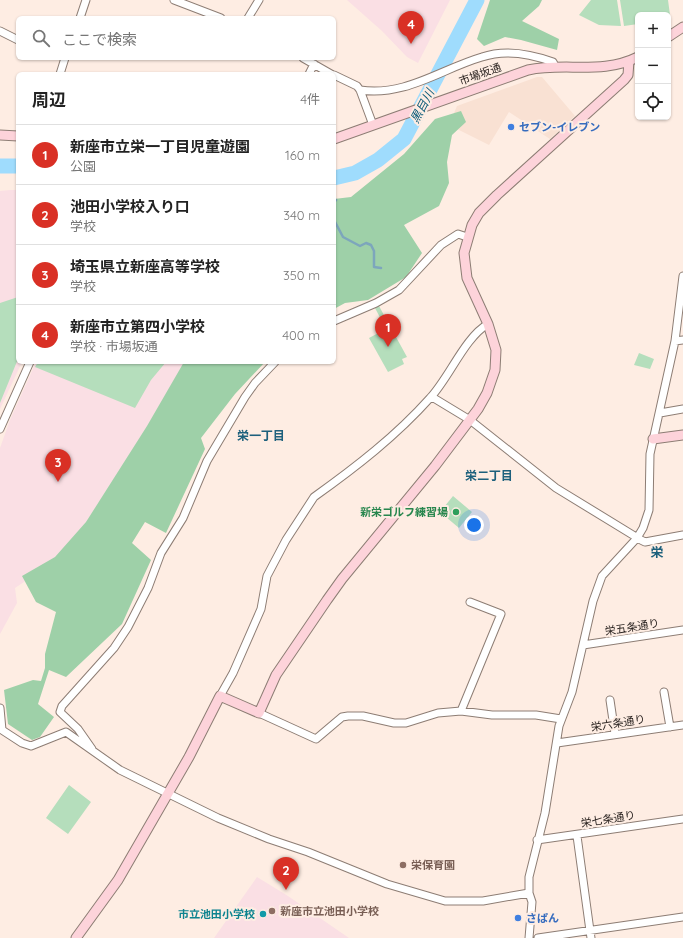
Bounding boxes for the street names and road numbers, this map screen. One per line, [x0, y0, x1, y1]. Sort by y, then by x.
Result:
street label: 市場坂通 [457, 60, 503, 88]
street label: 栄五条通り [604, 616, 660, 638]
street label: 栄六条通り [590, 712, 646, 734]
street label: 栄七条通り [580, 808, 636, 830]

